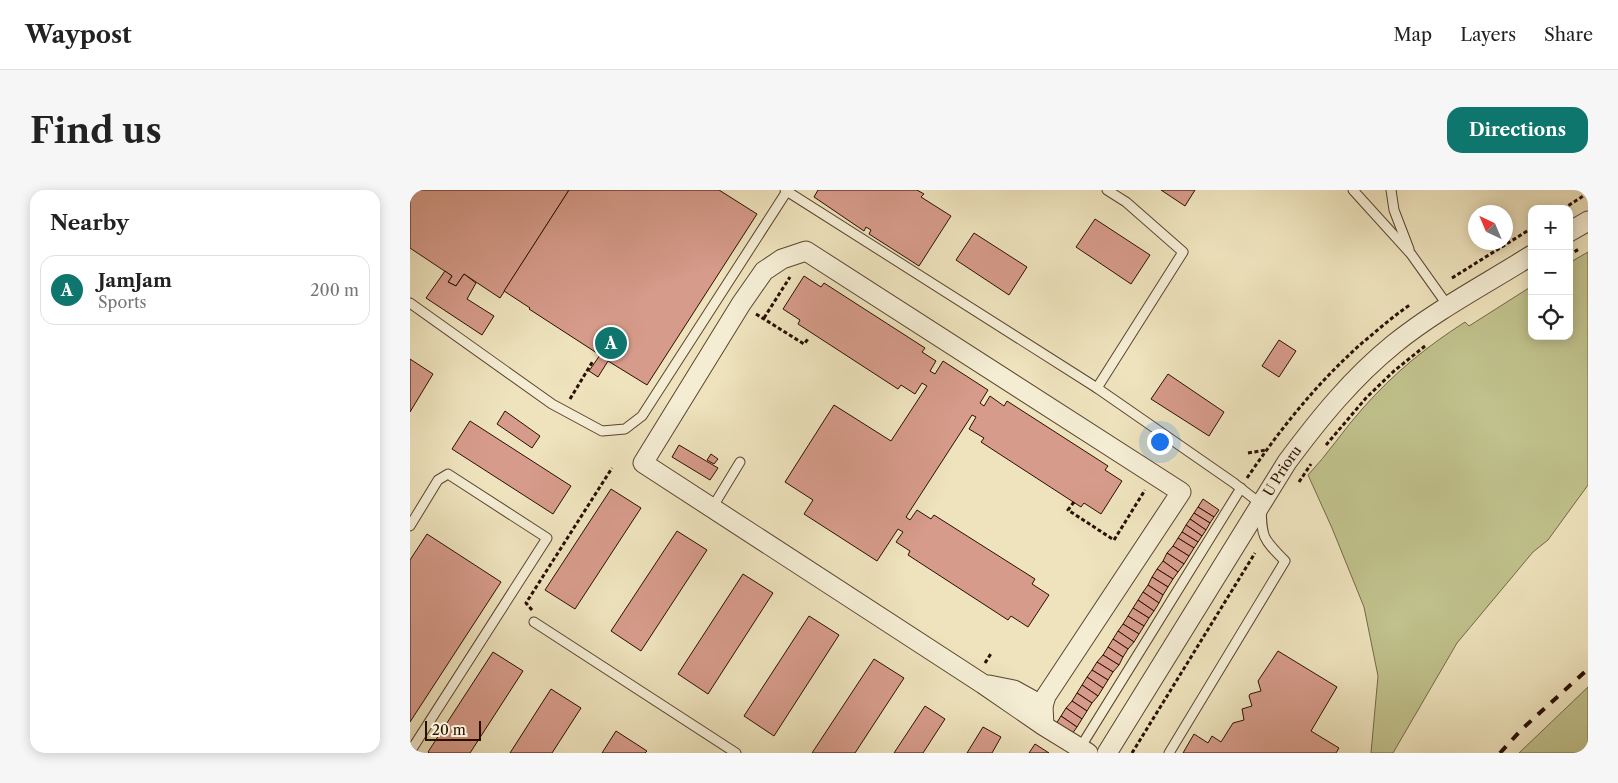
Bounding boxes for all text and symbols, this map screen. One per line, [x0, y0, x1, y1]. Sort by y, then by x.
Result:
text: Waypost [25, 20, 132, 49]
text: Map [1394, 24, 1432, 46]
text: Layers [1460, 24, 1516, 46]
text: Share [1544, 24, 1593, 46]
button: Directions [1447, 107, 1588, 153]
text: Find us [30, 109, 162, 152]
north arrow [1468, 205, 1513, 250]
map controls [1528, 205, 1573, 340]
button: + [1528, 205, 1573, 250]
text: Nearby [50, 210, 129, 235]
button: − [1528, 250, 1573, 295]
text: JamJam [98, 269, 172, 292]
text: A [61, 280, 73, 300]
text: 200 m [310, 280, 359, 300]
text: Sports [98, 292, 147, 312]
button: locate [1528, 295, 1573, 340]
pin: A [595, 324, 627, 362]
your location [1147, 429, 1173, 455]
street label: U Prioru [1259, 442, 1305, 500]
scale bar [425, 718, 481, 741]
text: 20 m [432, 721, 466, 739]

